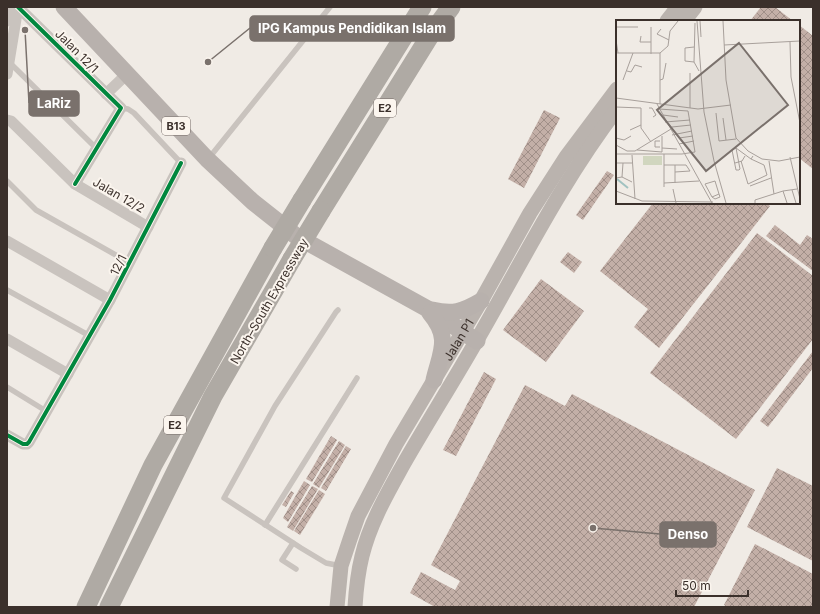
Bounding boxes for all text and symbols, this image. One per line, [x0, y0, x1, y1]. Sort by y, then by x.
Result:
callout: IPG Kampus Pendidikan Islam [250, 16, 454, 41]
text: IPG Kampus Pendidikan Islam [258, 20, 446, 36]
inset map [616, 20, 800, 204]
street label: Jalan 12/1 [52, 26, 102, 76]
callout: LaRiz [29, 91, 79, 116]
text: LaRiz [37, 95, 71, 111]
road number: E2 [374, 99, 396, 117]
road number: B13 [162, 117, 190, 135]
street label: Jalan 12/2 [90, 174, 148, 216]
street label: North–South Expressway [227, 235, 311, 366]
street label: 12/1 [106, 252, 130, 278]
street label: Jalan P1 [440, 316, 476, 363]
road number: E2 [164, 416, 186, 434]
callout: Denso [660, 522, 716, 547]
text: Denso [668, 526, 708, 542]
scale bar [676, 572, 748, 598]
text: 50 m [682, 578, 711, 593]

